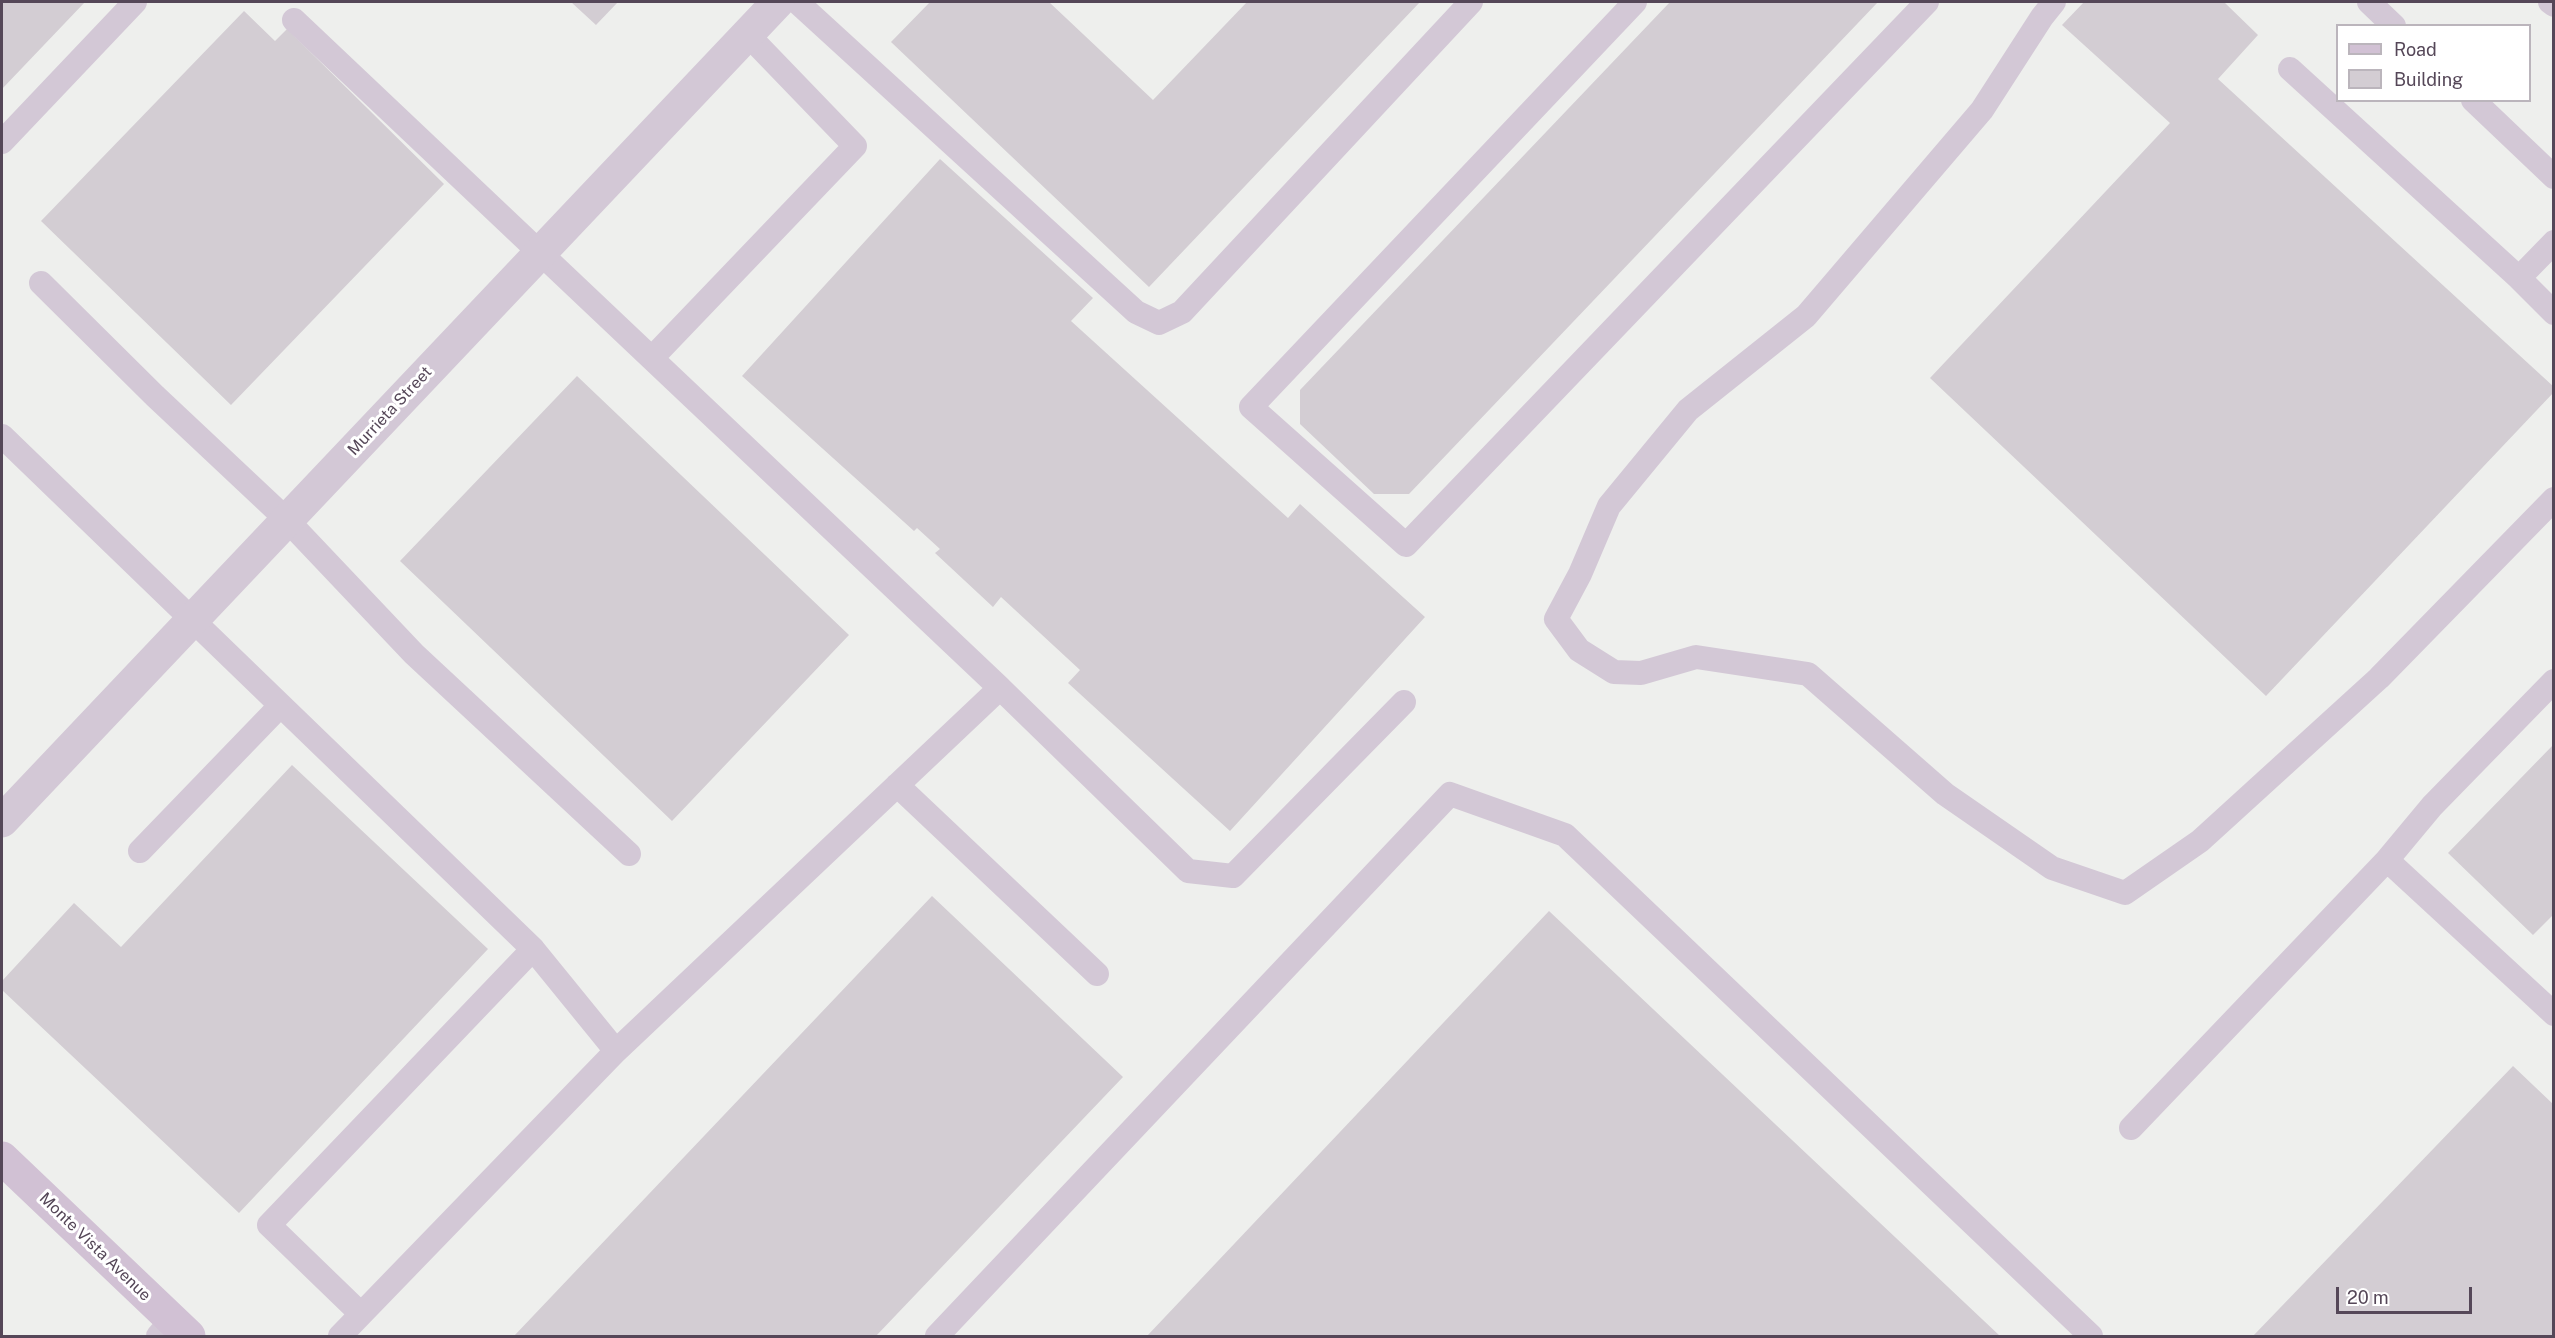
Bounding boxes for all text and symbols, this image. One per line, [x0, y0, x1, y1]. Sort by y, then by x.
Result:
legend [2336, 24, 2531, 102]
text: Road [2394, 39, 2437, 60]
text: Building [2394, 69, 2463, 90]
street label: Murrieta Street [344, 363, 436, 459]
street label: Monte Vista Avenue [35, 1189, 155, 1305]
scale bar [2339, 1275, 2476, 1313]
text: 20 m [2347, 1287, 2389, 1308]

